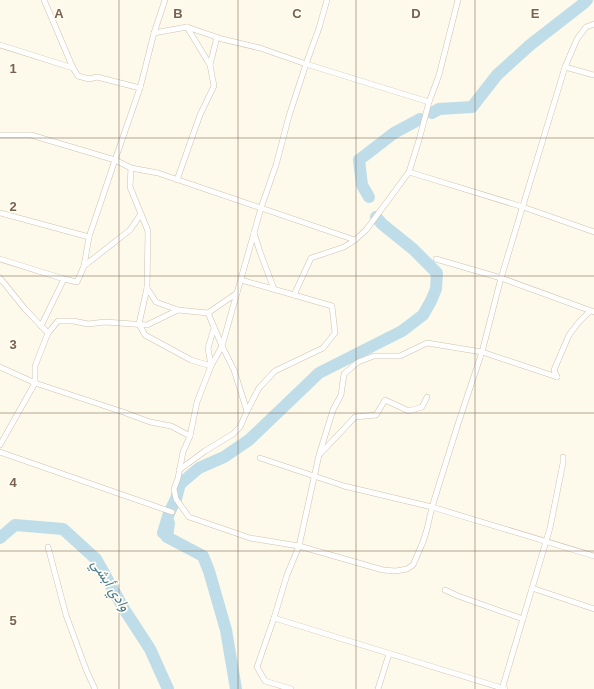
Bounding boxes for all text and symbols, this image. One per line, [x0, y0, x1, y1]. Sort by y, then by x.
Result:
text: A [54, 6, 64, 21]
text: B [173, 6, 183, 21]
text: C [292, 6, 302, 21]
text: D [411, 6, 421, 21]
text: E [531, 6, 540, 21]
text: 1 [9, 61, 17, 76]
text: 2 [9, 199, 17, 214]
text: 3 [9, 337, 17, 352]
text: 4 [9, 475, 17, 490]
water label: وادي أبشي [85, 556, 134, 617]
text: 5 [9, 613, 17, 628]

